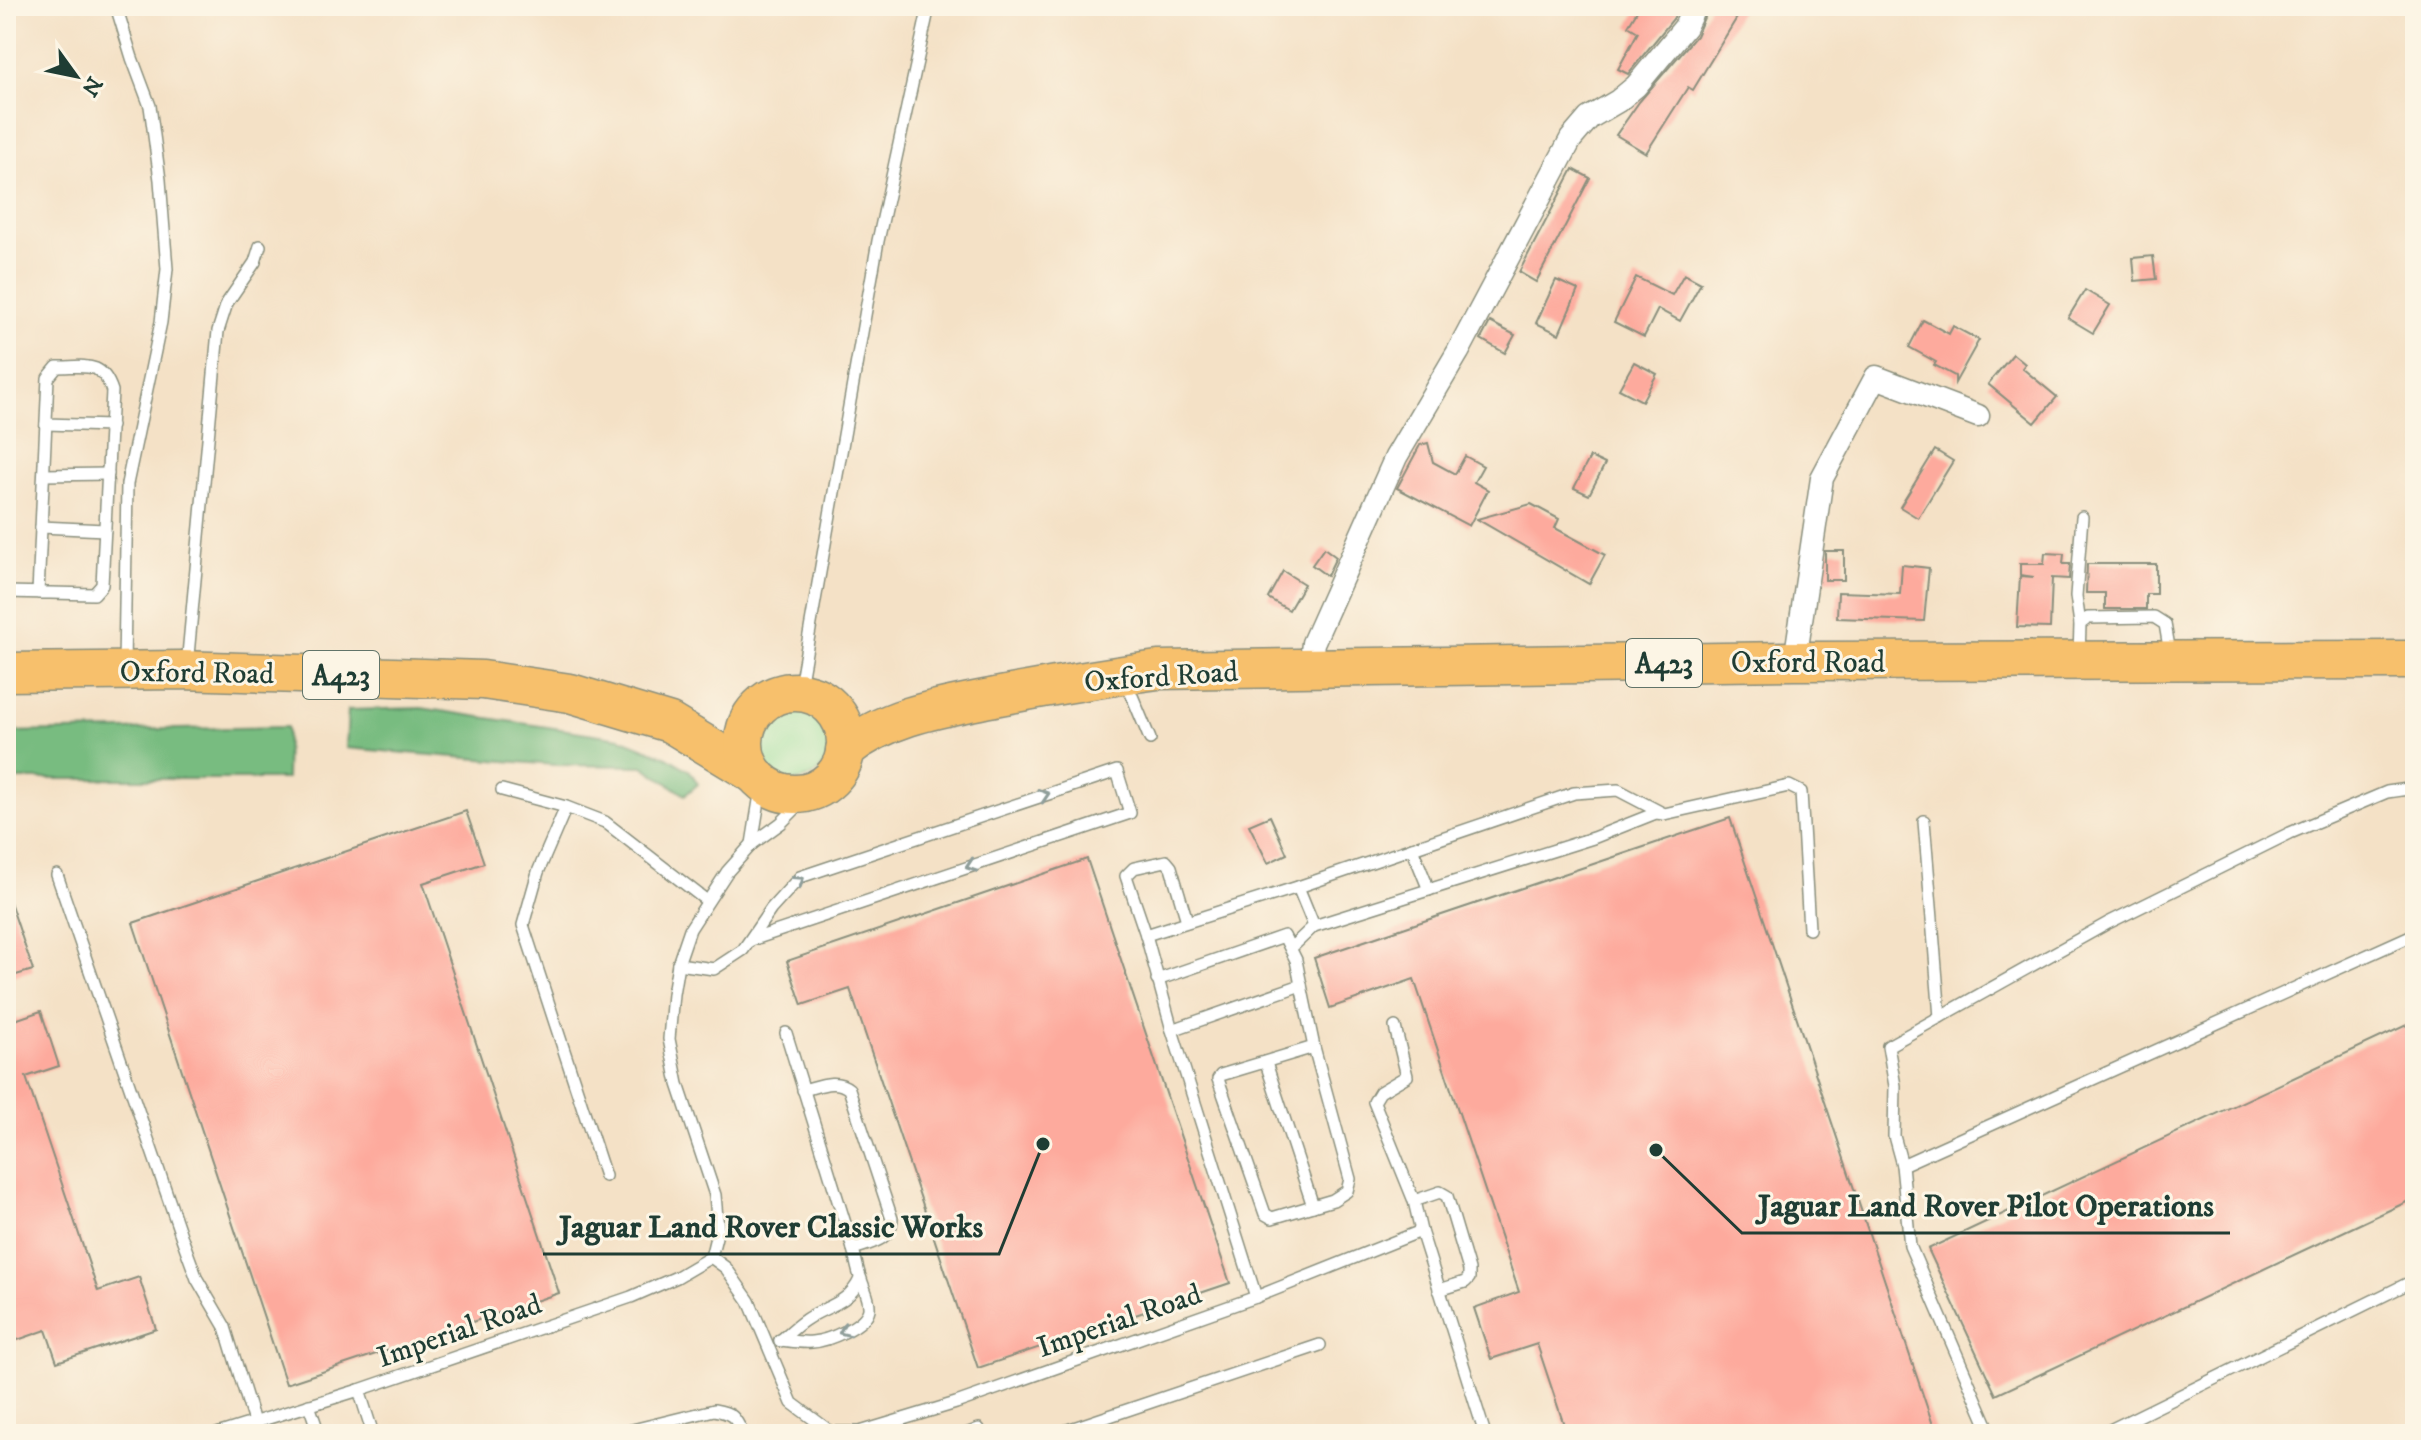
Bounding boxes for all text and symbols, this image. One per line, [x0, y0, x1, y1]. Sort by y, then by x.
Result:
north arrow [36, 36, 116, 116]
text: N [75, 71, 108, 101]
road number: A423 [1626, 639, 1702, 687]
street label: Oxford Road [1731, 645, 1885, 682]
road number: A423 [303, 651, 379, 699]
street label: Oxford Road [119, 654, 275, 693]
street label: Oxford Road [1083, 654, 1239, 701]
one-way arrow [1037, 789, 1051, 805]
one-way arrow [965, 856, 979, 872]
one-way arrow [791, 875, 805, 890]
callout: Jaguar Land Rover Pilot Operations [1742, 1177, 2230, 1233]
text: Jaguar Land Rover Pilot Operations [1755, 1187, 2214, 1227]
callout: Jaguar Land Rover Classic Works [543, 1198, 999, 1254]
text: Jaguar Land Rover Classic Works [556, 1208, 983, 1248]
street label: Imperial Road [1032, 1276, 1207, 1367]
street label: Imperial Road [372, 1286, 547, 1377]
one-way arrow [838, 1321, 853, 1337]

